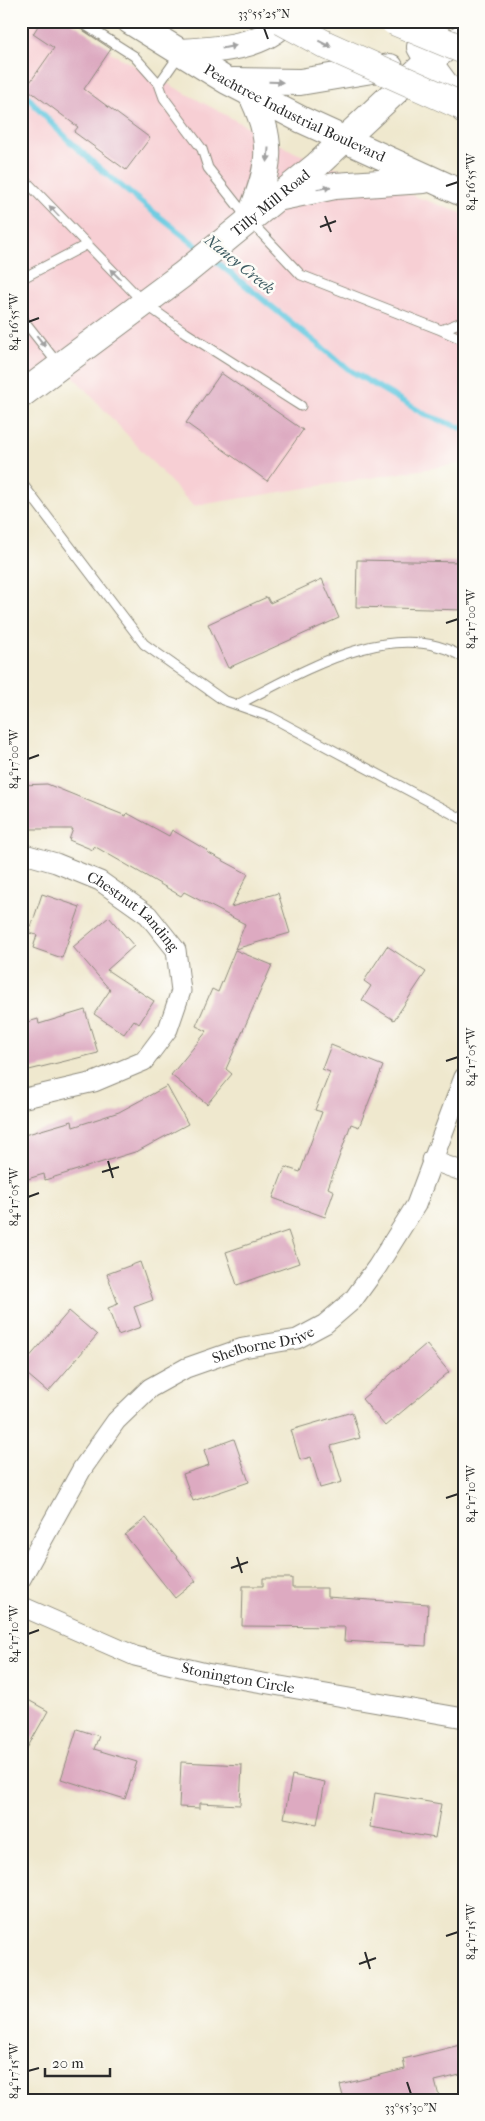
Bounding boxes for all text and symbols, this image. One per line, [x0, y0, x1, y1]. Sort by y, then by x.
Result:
text: 33°55'25"N [238, 7, 290, 21]
one-way arrow [317, 40, 332, 48]
one-way arrow [221, 43, 237, 51]
street label: Peachtree Industrial Boulevard [201, 60, 389, 166]
one-way arrow [268, 78, 284, 86]
one-way arrow [263, 147, 271, 163]
text: 84°16'55"W [464, 152, 478, 211]
street label: Tilly Mill Road [227, 165, 314, 240]
one-way arrow [316, 183, 332, 191]
one-way arrow [48, 205, 60, 217]
water label: Nancy Creek [201, 229, 279, 298]
one-way arrow [109, 268, 121, 280]
text: 84°16'55"W [7, 292, 21, 351]
one-way arrow [35, 335, 46, 348]
text: 84°17'00"W [464, 588, 478, 649]
text: 84°17'00"W [7, 728, 21, 789]
street label: Chestnut Landing [84, 868, 183, 956]
text: 84°17'05"W [464, 1027, 478, 1086]
text: 84°17'05"W [7, 1167, 21, 1226]
street label: Shelborne Drive [210, 1322, 318, 1367]
text: 84°17'10"W [464, 1464, 478, 1523]
text: 84°17'10"W [7, 1604, 21, 1663]
street label: Stonington Circle [180, 1659, 296, 1697]
text: 84°17'15"W [464, 1903, 478, 1960]
text: 84°17'15"W [7, 2042, 21, 2099]
scale bar [45, 2046, 110, 2078]
text: 20 m [52, 2054, 84, 2072]
text: 33°55'30"N [385, 2101, 437, 2115]

